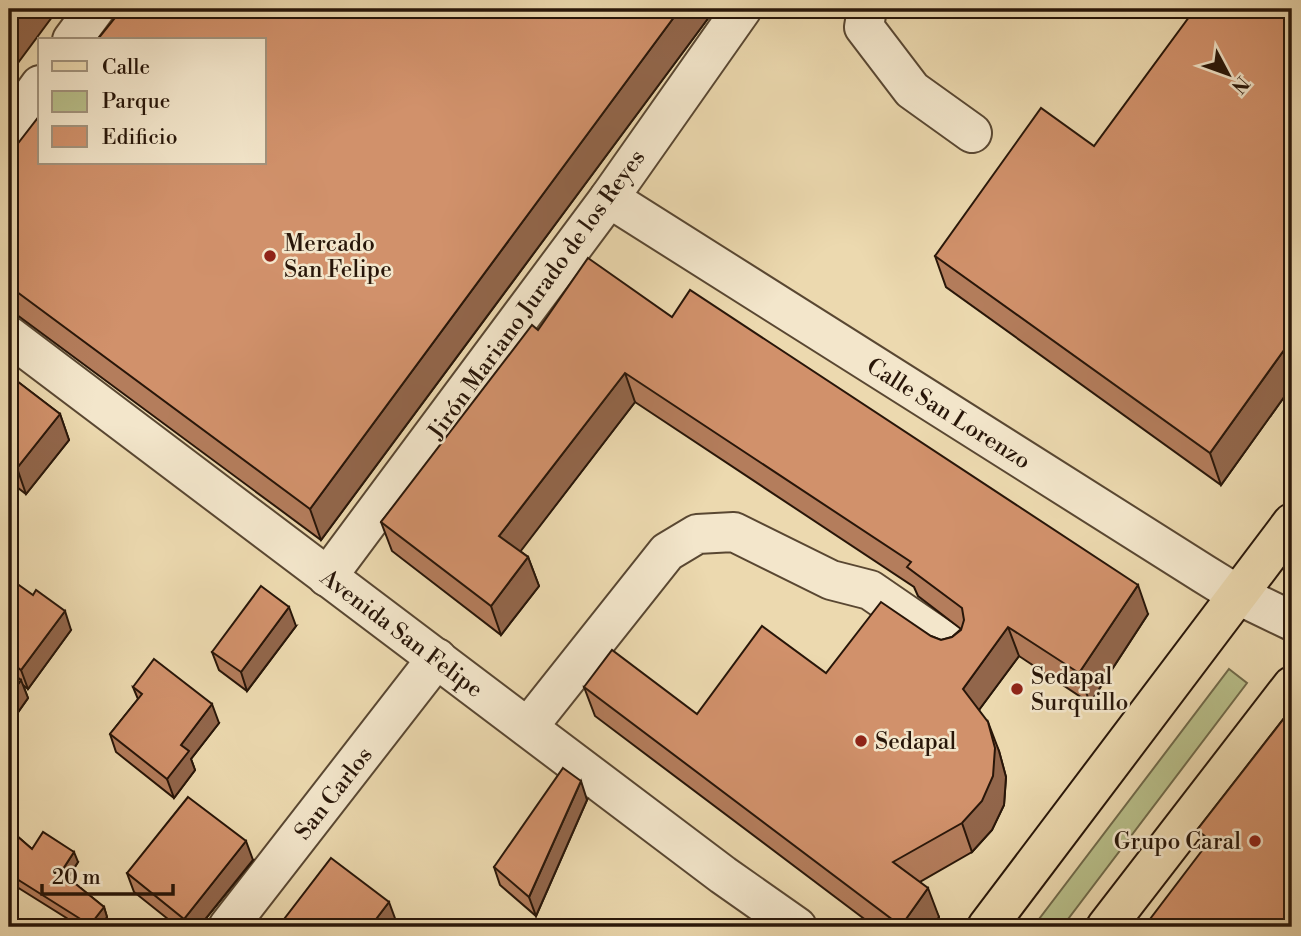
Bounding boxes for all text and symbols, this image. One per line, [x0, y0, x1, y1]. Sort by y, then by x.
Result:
legend [38, 38, 266, 164]
north arrow [1192, 38, 1262, 108]
text: Calle [102, 55, 150, 81]
text: N [1226, 71, 1254, 98]
text: Parque [102, 89, 170, 115]
text: Edificio [102, 125, 178, 151]
street label: Jirón Mariano Jurado de los Reyes [422, 144, 651, 446]
place label: Mercado San Felipe [284, 230, 392, 284]
marker: Mercado San Felipe [262, 248, 278, 264]
street label: Calle San Lorenzo [861, 352, 1036, 476]
street label: Avenida San Felipe [314, 563, 488, 704]
place label: Sedapal Surquillo [1031, 663, 1129, 717]
marker: Sedapal Surquillo [1009, 681, 1025, 697]
place label: Sedapal [875, 728, 956, 756]
marker: Sedapal [853, 733, 869, 749]
street label: San Carlos [289, 742, 379, 846]
place label: Grupo Caral [1114, 828, 1241, 856]
marker: Grupo Caral [1247, 833, 1263, 849]
scale bar [42, 852, 173, 896]
text: 20 m [52, 865, 101, 891]

